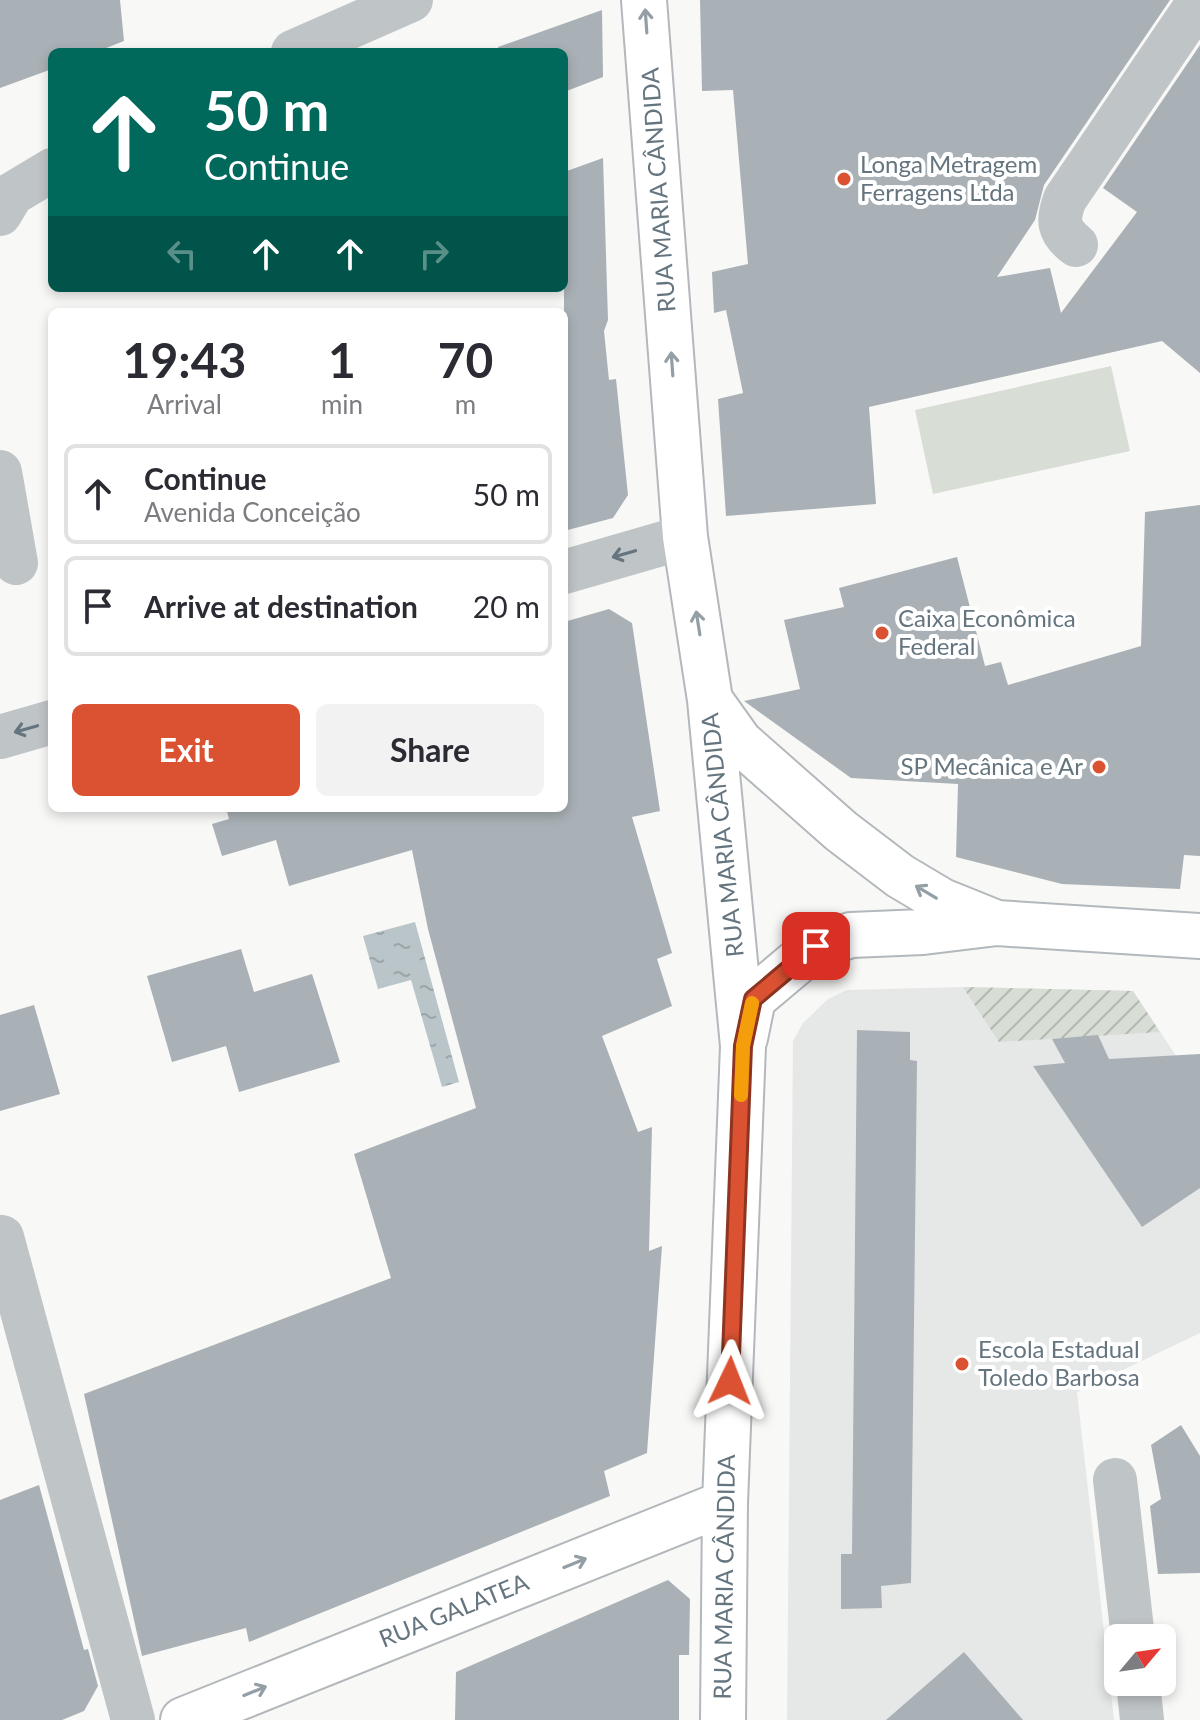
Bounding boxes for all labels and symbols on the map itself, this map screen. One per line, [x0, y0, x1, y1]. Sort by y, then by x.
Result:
one-way arrow [638, 8, 653, 35]
street label: RUA MARIA CÂNDIDA [634, 66, 681, 313]
place label: Longa Metragem Ferragens Ltda [860, 149, 1037, 206]
marker: Longa Metragem Ferragens Ltda [835, 170, 853, 188]
one-way arrow [664, 351, 679, 378]
one-way arrow [612, 547, 638, 562]
place label: Caixa Econômica Federal [898, 603, 1076, 660]
one-way arrow [690, 610, 705, 636]
marker: Caixa Econômica Federal [873, 624, 891, 642]
street label: RUA MARIA CÂNDIDA [694, 711, 749, 959]
one-way arrow [14, 723, 39, 737]
place label: SP Mecânica e Ar [900, 751, 1083, 780]
marker: SP Mecânica e Ar [1090, 758, 1108, 776]
one-way arrow [915, 883, 938, 899]
pin [782, 912, 850, 980]
place label: Escola Estadual Toledo Barbosa [978, 1334, 1140, 1391]
position arrow [688, 1339, 772, 1423]
marker: Escola Estadual Toledo Barbosa [953, 1355, 971, 1373]
street label: RUA MARIA CÂNDIDA [707, 1453, 740, 1700]
one-way arrow [562, 1555, 587, 1569]
street label: RUA GALATEA [374, 1566, 533, 1653]
north arrow [1104, 1624, 1176, 1696]
one-way arrow [242, 1683, 267, 1697]

